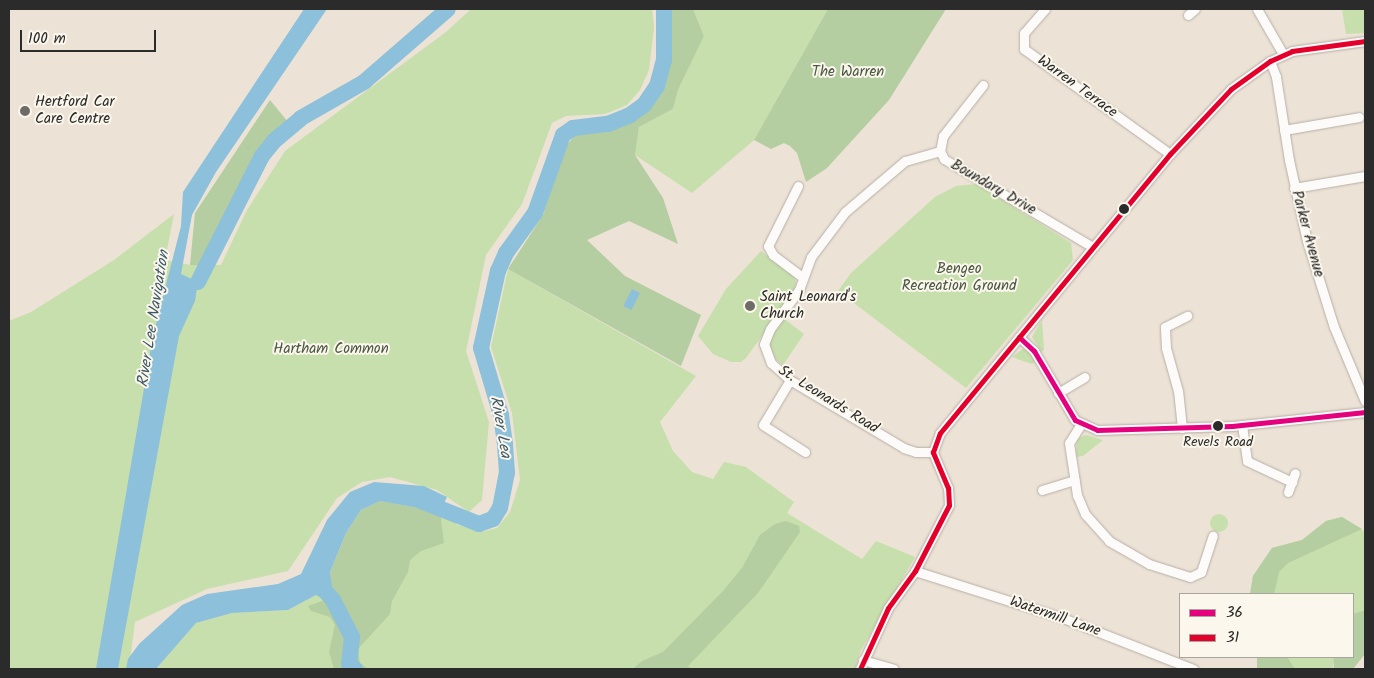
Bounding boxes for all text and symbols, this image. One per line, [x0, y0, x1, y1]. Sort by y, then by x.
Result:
scale bar [22, 20, 159, 52]
text: 100 m [28, 27, 66, 51]
street label: Warren Terrace [1033, 52, 1121, 122]
park label: The Warren [812, 64, 884, 82]
place label: Hertford Car Care Centre [35, 93, 114, 128]
marker: Hertford Car Care Centre [19, 105, 31, 117]
street label: Boundary Drive [947, 156, 1039, 220]
street label: Parker Avenue [1287, 189, 1327, 279]
unlabelled marker [1119, 204, 1129, 214]
water label: River Lee Navigation [134, 249, 174, 389]
park label: Bengeo Recreation Ground [902, 260, 1016, 295]
place label: Saint Leonard's Church [760, 288, 856, 323]
marker: Saint Leonard's Church [744, 300, 756, 312]
park label: Hartham Common [273, 341, 389, 359]
street label: St. Leonards Road [774, 362, 882, 438]
water label: River Lea [485, 395, 515, 459]
marker: Revels Road [1213, 421, 1223, 431]
place label: Revels Road [1183, 434, 1253, 450]
street label: Watermill Lane [1007, 593, 1103, 641]
legend [1179, 593, 1354, 658]
text: 36 [1226, 601, 1243, 625]
text: 31 [1226, 626, 1239, 650]

